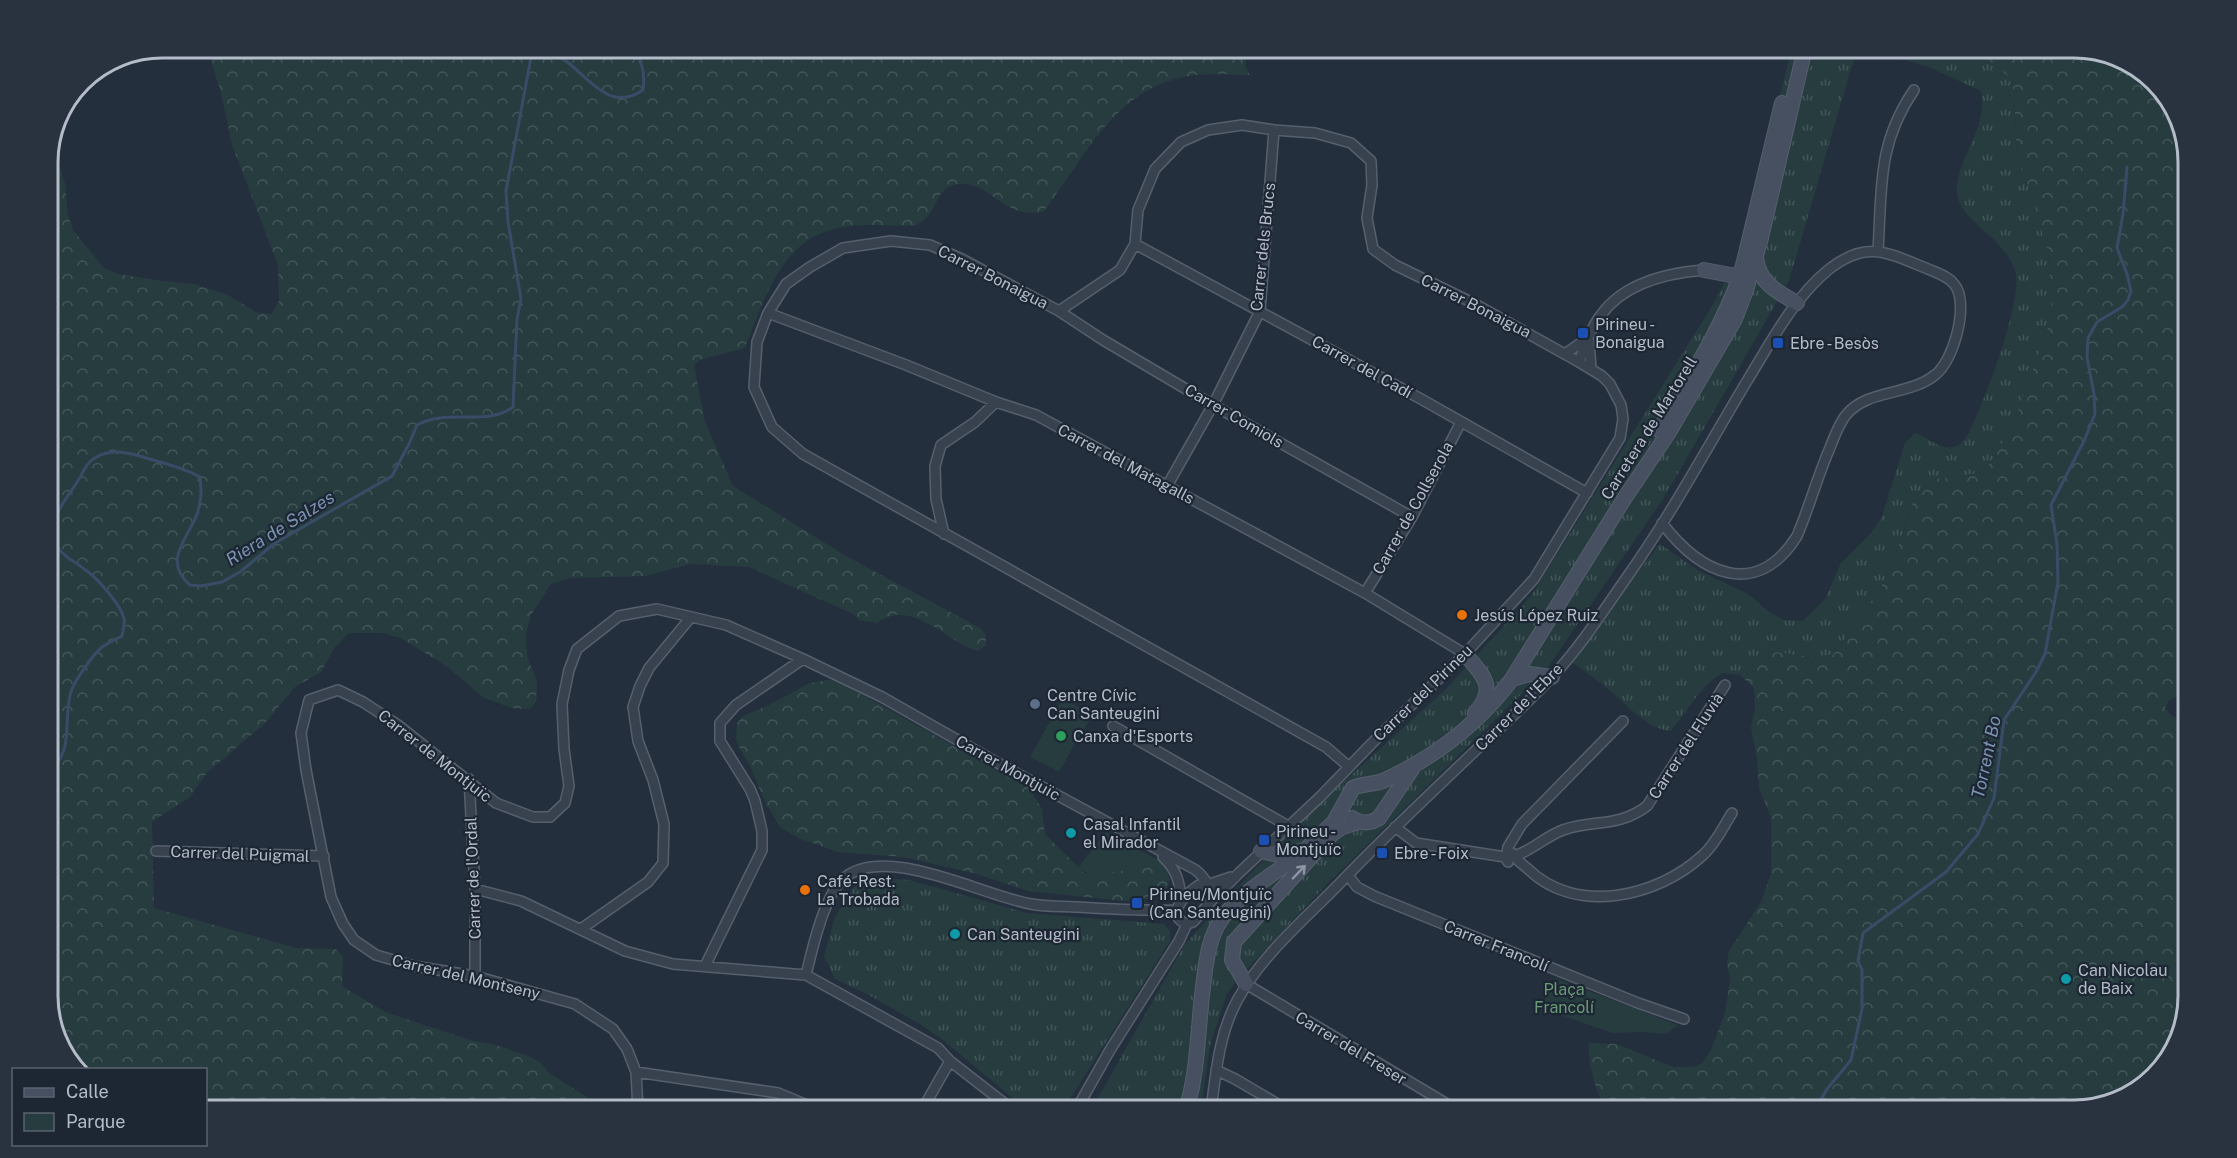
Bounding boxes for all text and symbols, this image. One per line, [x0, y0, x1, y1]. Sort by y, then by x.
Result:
street label: Carrer dels Brucs [1247, 182, 1279, 312]
street label: Carrer Bonaigua [935, 241, 1051, 313]
street label: Carrer Bonaigua [1418, 270, 1534, 342]
place label: Pirineu - Bonaigua [1595, 315, 1665, 352]
marker: Pirineu - Bonaigua [1576, 326, 1590, 340]
street label: Carrer del Cadí [1309, 332, 1416, 403]
place label: Ebre - Besòs [1790, 334, 1879, 353]
marker: Ebre - Besòs [1771, 336, 1785, 350]
street label: Carretera de Martorell [1597, 353, 1701, 503]
street label: Carrer Comiols [1181, 380, 1287, 452]
street label: Carrer del Matagalls [1054, 420, 1198, 508]
street label: Carrer de Collserola [1369, 438, 1457, 578]
water label: Riera de Salzes [222, 486, 338, 570]
place label: Jesús López Ruiz [1474, 606, 1599, 625]
marker: Jesús López Ruiz [1455, 608, 1469, 622]
street label: Carrer del Pirineu [1369, 641, 1477, 745]
street label: Carrer de l'Ebre [1471, 659, 1567, 755]
place label: Centre Cívic Can Santeugini [1047, 686, 1160, 723]
street label: Carrer del Fluvià [1645, 689, 1727, 803]
marker: Centre Cívic Can Santeugini [1028, 697, 1042, 711]
street label: Carrer de Montjuïc [374, 706, 496, 806]
water label: Torrent Bo [1967, 713, 2005, 800]
place label: Canxa d'Esports [1073, 727, 1193, 746]
marker: Canxa d'Esports [1054, 729, 1068, 743]
street label: Carrer Montjuïc [952, 731, 1064, 805]
place label: Casal Infantil el Mirador [1083, 815, 1181, 852]
street label: Carrer de l'Ordal [461, 816, 485, 940]
place label: Pirineu - Montjuïc [1276, 822, 1341, 859]
marker: Casal Infantil el Mirador [1064, 826, 1078, 840]
marker: Pirineu - Montjuïc [1257, 833, 1271, 847]
street label: Carrer del Puigmal [170, 842, 310, 866]
place label: Ebre - Foix [1394, 844, 1469, 863]
marker: Ebre - Foix [1375, 846, 1389, 860]
one-way arrow [1291, 865, 1306, 880]
place label: Café-Rest. La Trobada [817, 872, 900, 909]
marker: Café-Rest. La Trobada [798, 883, 812, 897]
place label: Pirineu/Montjuïc (Can Santeugini) [1149, 885, 1272, 922]
marker: Pirineu/Montjuïc (Can Santeugini) [1130, 896, 1144, 910]
street label: Carrer Francolí [1441, 916, 1552, 976]
place label: Can Santeugini [967, 925, 1080, 944]
marker: Can Santeugini [948, 927, 962, 941]
street label: Carrer del Montseny [390, 951, 542, 1003]
place label: Can Nicolau de Baix [2078, 961, 2168, 998]
marker: Can Nicolau de Baix [2059, 972, 2073, 986]
park label: Plaça Francolí [1534, 980, 1595, 1017]
street label: Carrer del Freser [1292, 1007, 1410, 1089]
legend [12, 1068, 207, 1146]
text: Calle [66, 1081, 109, 1102]
text: Parque [66, 1111, 126, 1132]

